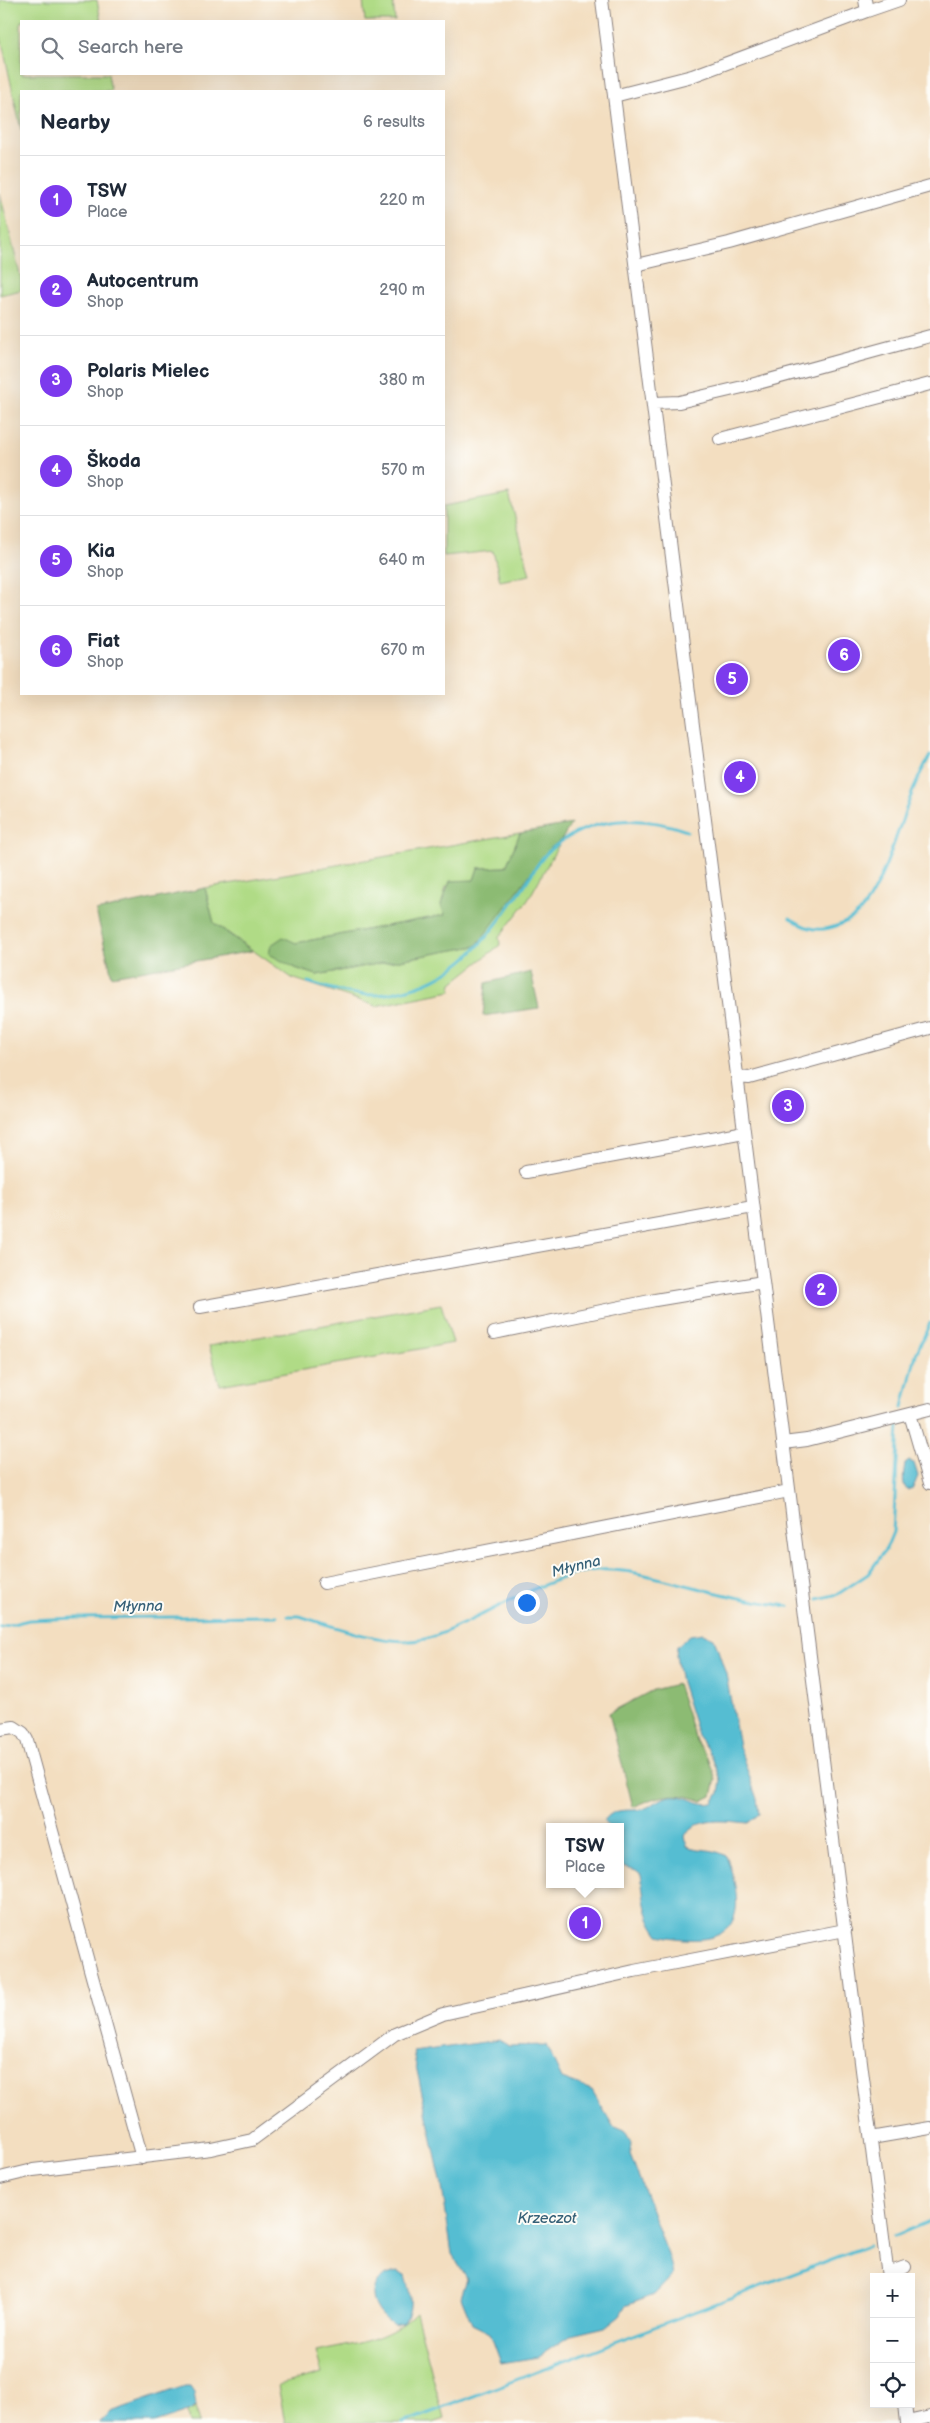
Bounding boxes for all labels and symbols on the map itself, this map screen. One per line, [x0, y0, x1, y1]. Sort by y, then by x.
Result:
pin: 6 [828, 636, 860, 674]
pin: 5 [716, 660, 748, 698]
pin: 4 [724, 758, 756, 796]
pin: 3 [772, 1087, 804, 1125]
pin: 2 [805, 1271, 837, 1309]
water label: Młynna [550, 1551, 603, 1582]
your location [514, 1590, 540, 1616]
water label: Młynna [113, 1597, 163, 1616]
pin: 1 [569, 1904, 601, 1942]
water label: Krzeczot [518, 2209, 577, 2228]

